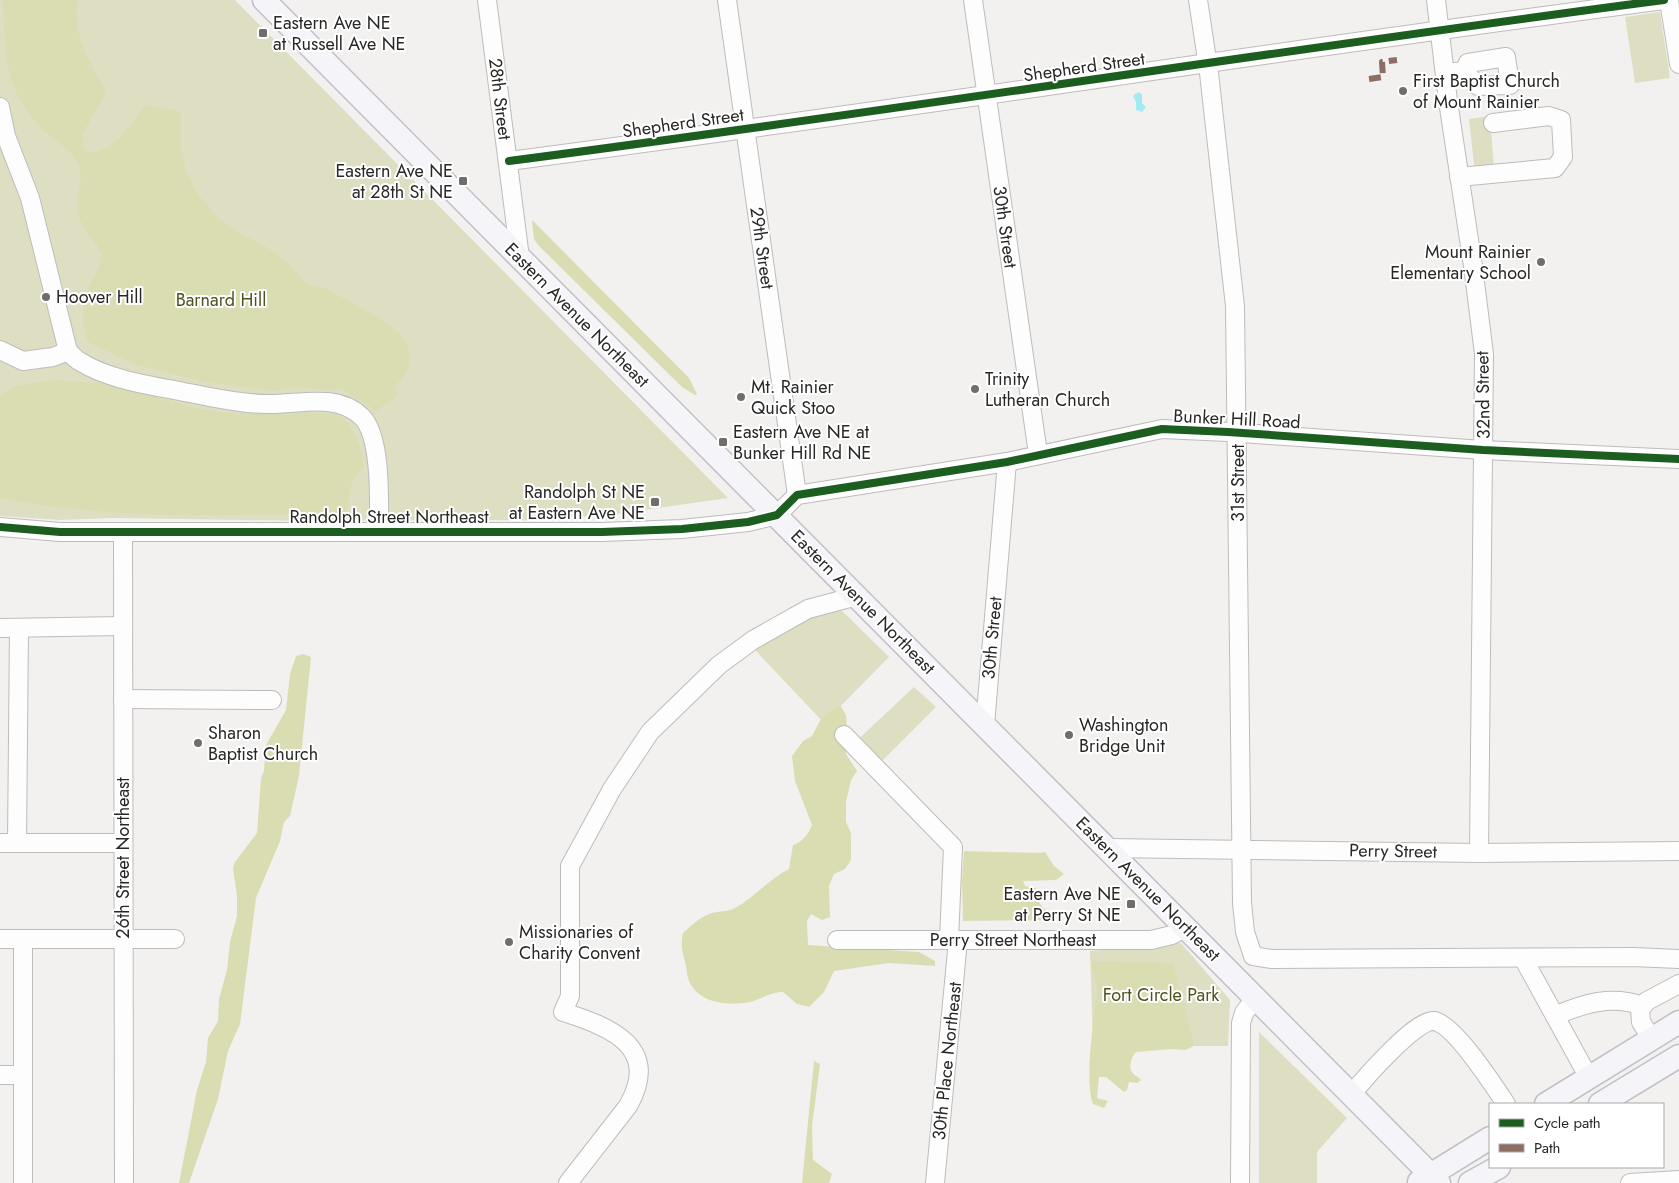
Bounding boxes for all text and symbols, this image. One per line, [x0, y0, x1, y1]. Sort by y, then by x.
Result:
place label: Eastern Ave NE at Russell Ave NE [273, 10, 406, 57]
marker: Eastern Ave NE at Russell Ave NE [257, 27, 269, 39]
street label: Shepherd Street [1022, 46, 1147, 88]
street label: 28th Street [482, 57, 518, 142]
place label: First Baptist Church of Mount Rainier [1413, 68, 1560, 115]
marker: First Baptist Church of Mount Rainier [1397, 85, 1409, 97]
street label: Shepherd Street [621, 102, 746, 144]
place label: Eastern Ave NE at 28th St NE [335, 158, 453, 205]
marker: Eastern Ave NE at 28th St NE [457, 175, 469, 187]
street label: 30th Street [986, 184, 1024, 270]
street label: 29th Street [743, 205, 781, 291]
street label: Eastern Avenue Northeast [499, 237, 656, 394]
place label: Mount Rainier Elementary School [1390, 239, 1532, 286]
marker: Mount Rainier Elementary School [1535, 256, 1547, 268]
place label: Hoover Hill [56, 284, 143, 310]
park label: Barnard Hill [176, 287, 266, 313]
marker: Hoover Hill [40, 291, 52, 303]
street label: 32nd Street [1469, 350, 1497, 439]
place label: Trinity Lutheran Church [985, 366, 1110, 413]
place label: Mt. Rainier Quick Stoo [751, 374, 835, 421]
marker: Trinity Lutheran Church [969, 383, 981, 395]
marker: Mt. Rainier Quick Stoo [735, 391, 747, 403]
street label: Bunker Hill Road [1173, 403, 1301, 435]
place label: Eastern Ave NE at Bunker Hill Rd NE [733, 419, 871, 466]
marker: Eastern Ave NE at Bunker Hill Rd NE [717, 436, 729, 448]
street label: 31st Street [1225, 443, 1251, 522]
place label: Randolph St NE at Eastern Ave NE [509, 479, 645, 526]
marker: Randolph St NE at Eastern Ave NE [649, 496, 661, 508]
street label: Randolph Street Northeast [289, 504, 489, 530]
street label: Eastern Avenue Northeast [785, 524, 942, 681]
street label: 30th Street [975, 595, 1009, 680]
place label: Washington Bridge Unit [1079, 712, 1168, 759]
place label: Sharon Baptist Church [208, 720, 318, 767]
marker: Washington Bridge Unit [1063, 729, 1075, 741]
marker: Sharon Baptist Church [192, 737, 204, 749]
street label: 26th Street Northeast [110, 777, 136, 939]
street label: Eastern Avenue Northeast [1070, 811, 1227, 968]
street label: Perry Street [1349, 837, 1438, 865]
place label: Eastern Ave NE at Perry St NE [1003, 881, 1121, 928]
marker: Eastern Ave NE at Perry St NE [1125, 898, 1137, 910]
place label: Missionaries of Charity Convent [519, 919, 641, 966]
street label: Perry Street Northeast [930, 927, 1097, 953]
marker: Missionaries of Charity Convent [503, 936, 515, 948]
street label: 30th Place Northeast [926, 980, 968, 1141]
park label: Fort Circle Park [1103, 982, 1219, 1008]
legend [1489, 1103, 1664, 1168]
text: Cycle path [1534, 1112, 1601, 1134]
text: Path [1534, 1137, 1560, 1159]

